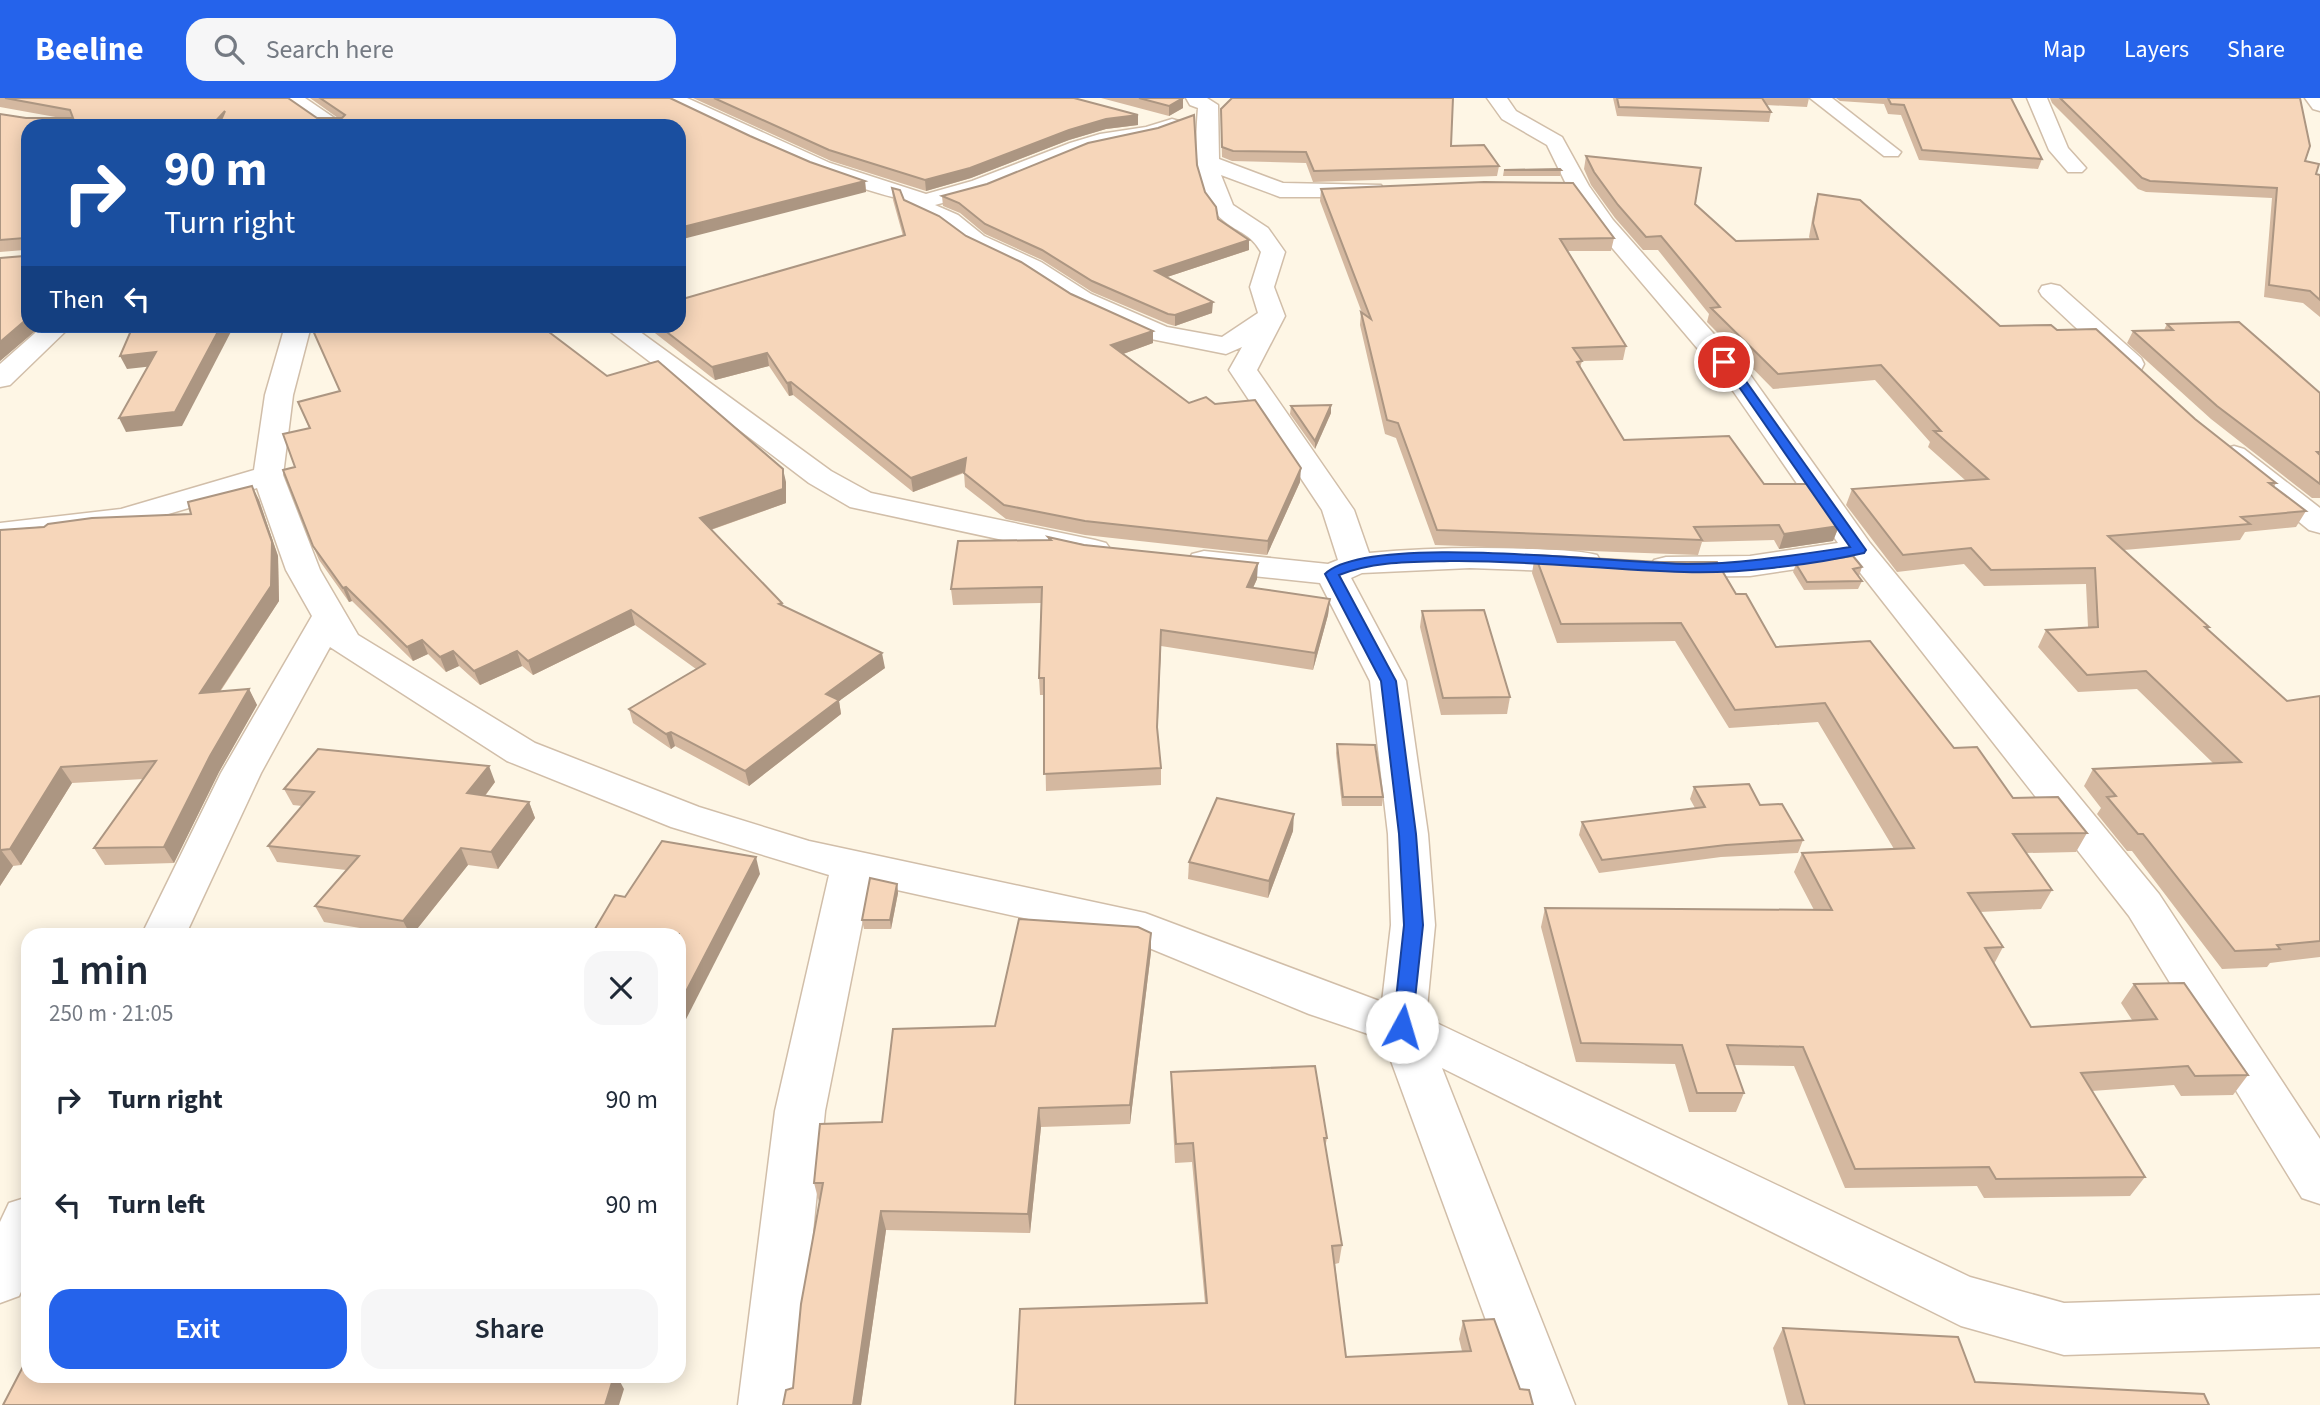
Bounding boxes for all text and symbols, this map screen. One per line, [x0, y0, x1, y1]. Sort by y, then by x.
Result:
search box [186, 18, 676, 81]
text: Beeline [35, 26, 144, 73]
icon: search [210, 30, 248, 68]
text: Search here [266, 31, 394, 68]
text: Map [2043, 32, 2086, 67]
text: Layers [2124, 32, 2189, 67]
text: Share [2227, 32, 2285, 67]
text: 90 m [164, 135, 268, 205]
icon: right [49, 147, 140, 238]
text: Turn right [164, 200, 295, 246]
icon: left [118, 280, 156, 318]
text: Then [49, 281, 104, 318]
pin [1694, 332, 1754, 392]
icon: arrive [1705, 343, 1743, 381]
text: 1 min [49, 941, 149, 1001]
button: close [584, 951, 658, 1025]
position arrow [1365, 990, 1439, 1064]
text: 250 m · 21:05 [49, 997, 173, 1030]
icon: right [49, 1081, 87, 1119]
text: Turn right [108, 1081, 223, 1118]
text: 90 m [605, 1081, 658, 1118]
icon: left [49, 1186, 87, 1224]
text: Turn left [108, 1186, 205, 1223]
text: 90 m [605, 1186, 658, 1223]
button: Exit [49, 1289, 347, 1369]
button: Share [361, 1289, 658, 1369]

